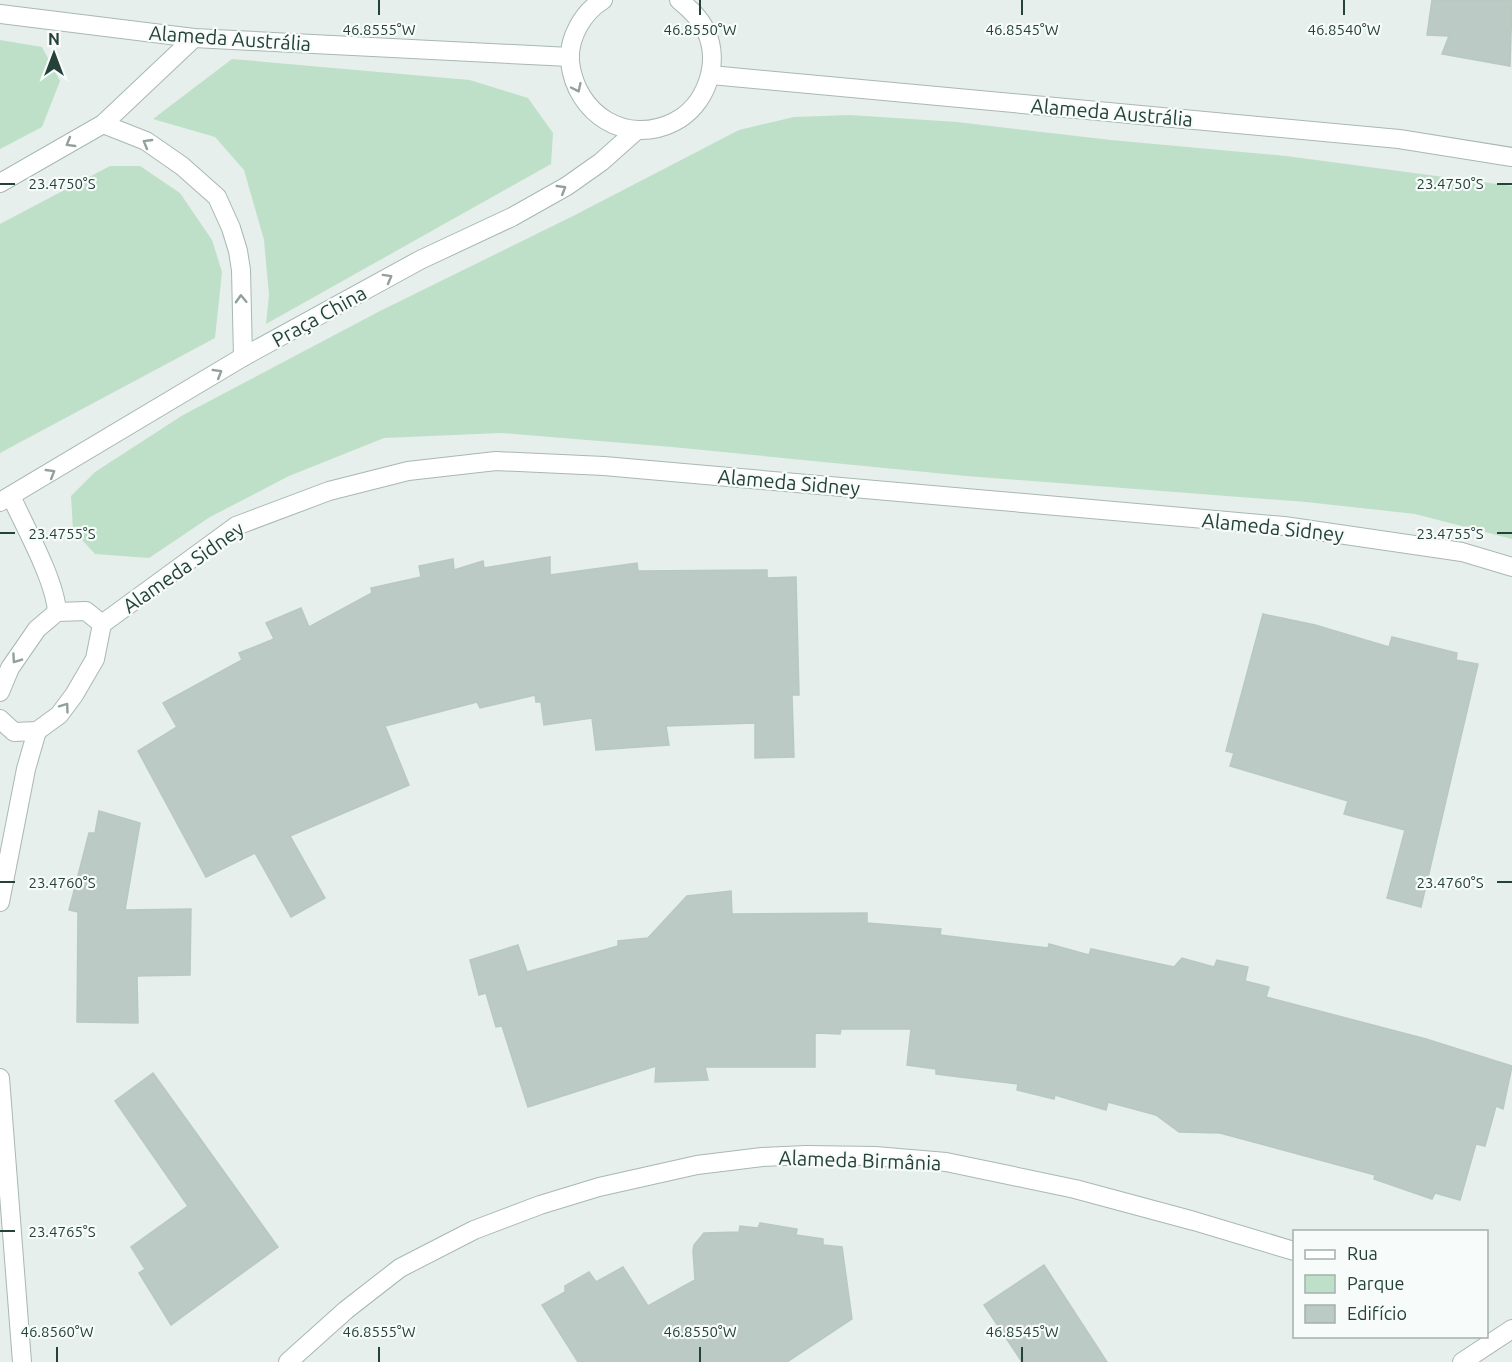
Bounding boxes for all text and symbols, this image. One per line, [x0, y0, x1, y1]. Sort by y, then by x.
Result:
street label: Alameda Austrália [148, 21, 312, 55]
text: 46.8555°W [342, 21, 416, 38]
text: 46.8550°W [663, 21, 737, 38]
text: 46.8545°W [985, 21, 1059, 38]
text: 46.8540°W [1307, 21, 1381, 38]
north arrow [24, 24, 84, 84]
text: N [48, 30, 60, 48]
one-way arrow [570, 81, 582, 92]
street label: Alameda Austrália [1030, 93, 1194, 131]
one-way arrow [65, 136, 76, 147]
one-way arrow [143, 139, 153, 150]
text: 23.4750°S [28, 175, 96, 192]
text: 23.4750°S [1416, 175, 1484, 192]
one-way arrow [556, 184, 566, 196]
one-way arrow [382, 274, 392, 285]
street label: Praça China [268, 281, 370, 351]
one-way arrow [235, 294, 248, 303]
one-way arrow [212, 368, 222, 380]
street label: Alameda Sidney [717, 464, 861, 500]
one-way arrow [45, 468, 55, 480]
street label: Alameda Sidney [1201, 508, 1345, 546]
street label: Alameda Sidney [118, 516, 248, 617]
text: 23.4755°S [28, 525, 96, 542]
text: 23.4755°S [1416, 525, 1484, 542]
one-way arrow [12, 652, 23, 663]
one-way arrow [58, 702, 69, 713]
text: 23.4760°S [28, 874, 96, 891]
text: 23.4760°S [1416, 874, 1484, 891]
street label: Alameda Birmânia [778, 1146, 942, 1174]
text: 23.4765°S [28, 1223, 96, 1240]
legend [1293, 1230, 1488, 1338]
text: Rua [1347, 1243, 1378, 1263]
text: Parque [1347, 1273, 1404, 1293]
text: Edifício [1347, 1303, 1407, 1323]
text: 46.8560°W [20, 1323, 94, 1340]
text: 46.8555°W [342, 1323, 416, 1340]
text: 46.8550°W [663, 1323, 737, 1340]
text: 46.8545°W [985, 1323, 1059, 1340]

